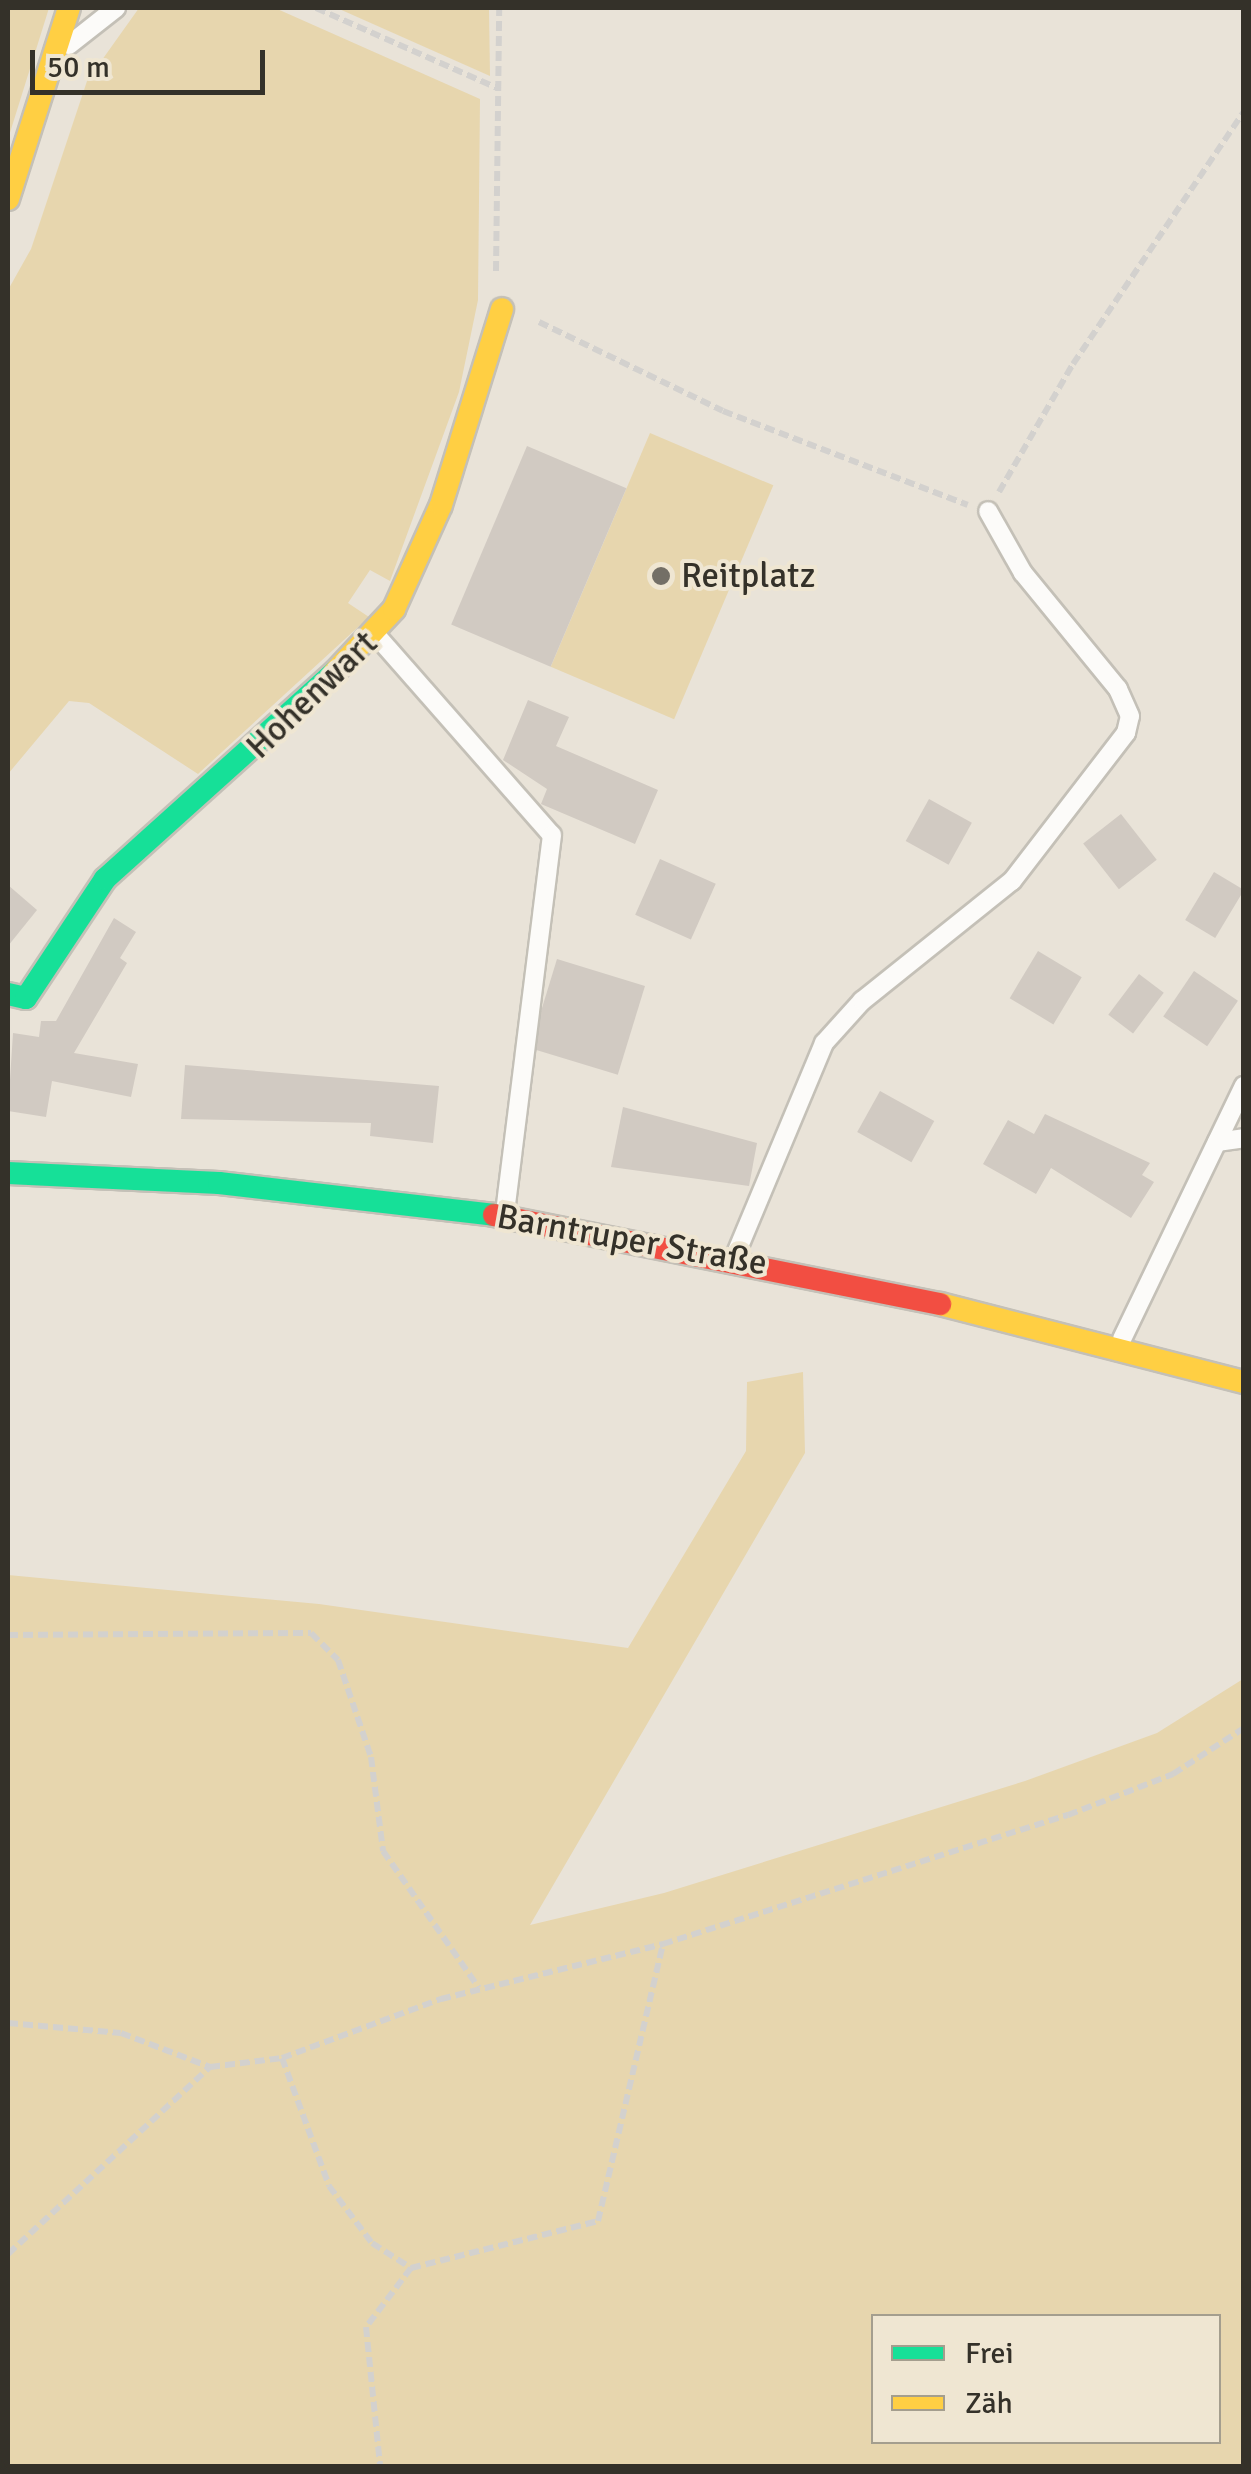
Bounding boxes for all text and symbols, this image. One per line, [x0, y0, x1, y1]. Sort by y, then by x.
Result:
scale bar [35, 30, 270, 92]
text: 50 m [47, 49, 110, 86]
place label: Reitplatz [681, 555, 815, 597]
marker: Reitplatz [650, 565, 672, 587]
street label: Hohenwart [238, 622, 386, 768]
street label: Barntruper Straße [494, 1196, 770, 1284]
legend [871, 2314, 1221, 2444]
text: Frei [965, 2335, 1014, 2372]
text: Zäh [965, 2385, 1013, 2422]

